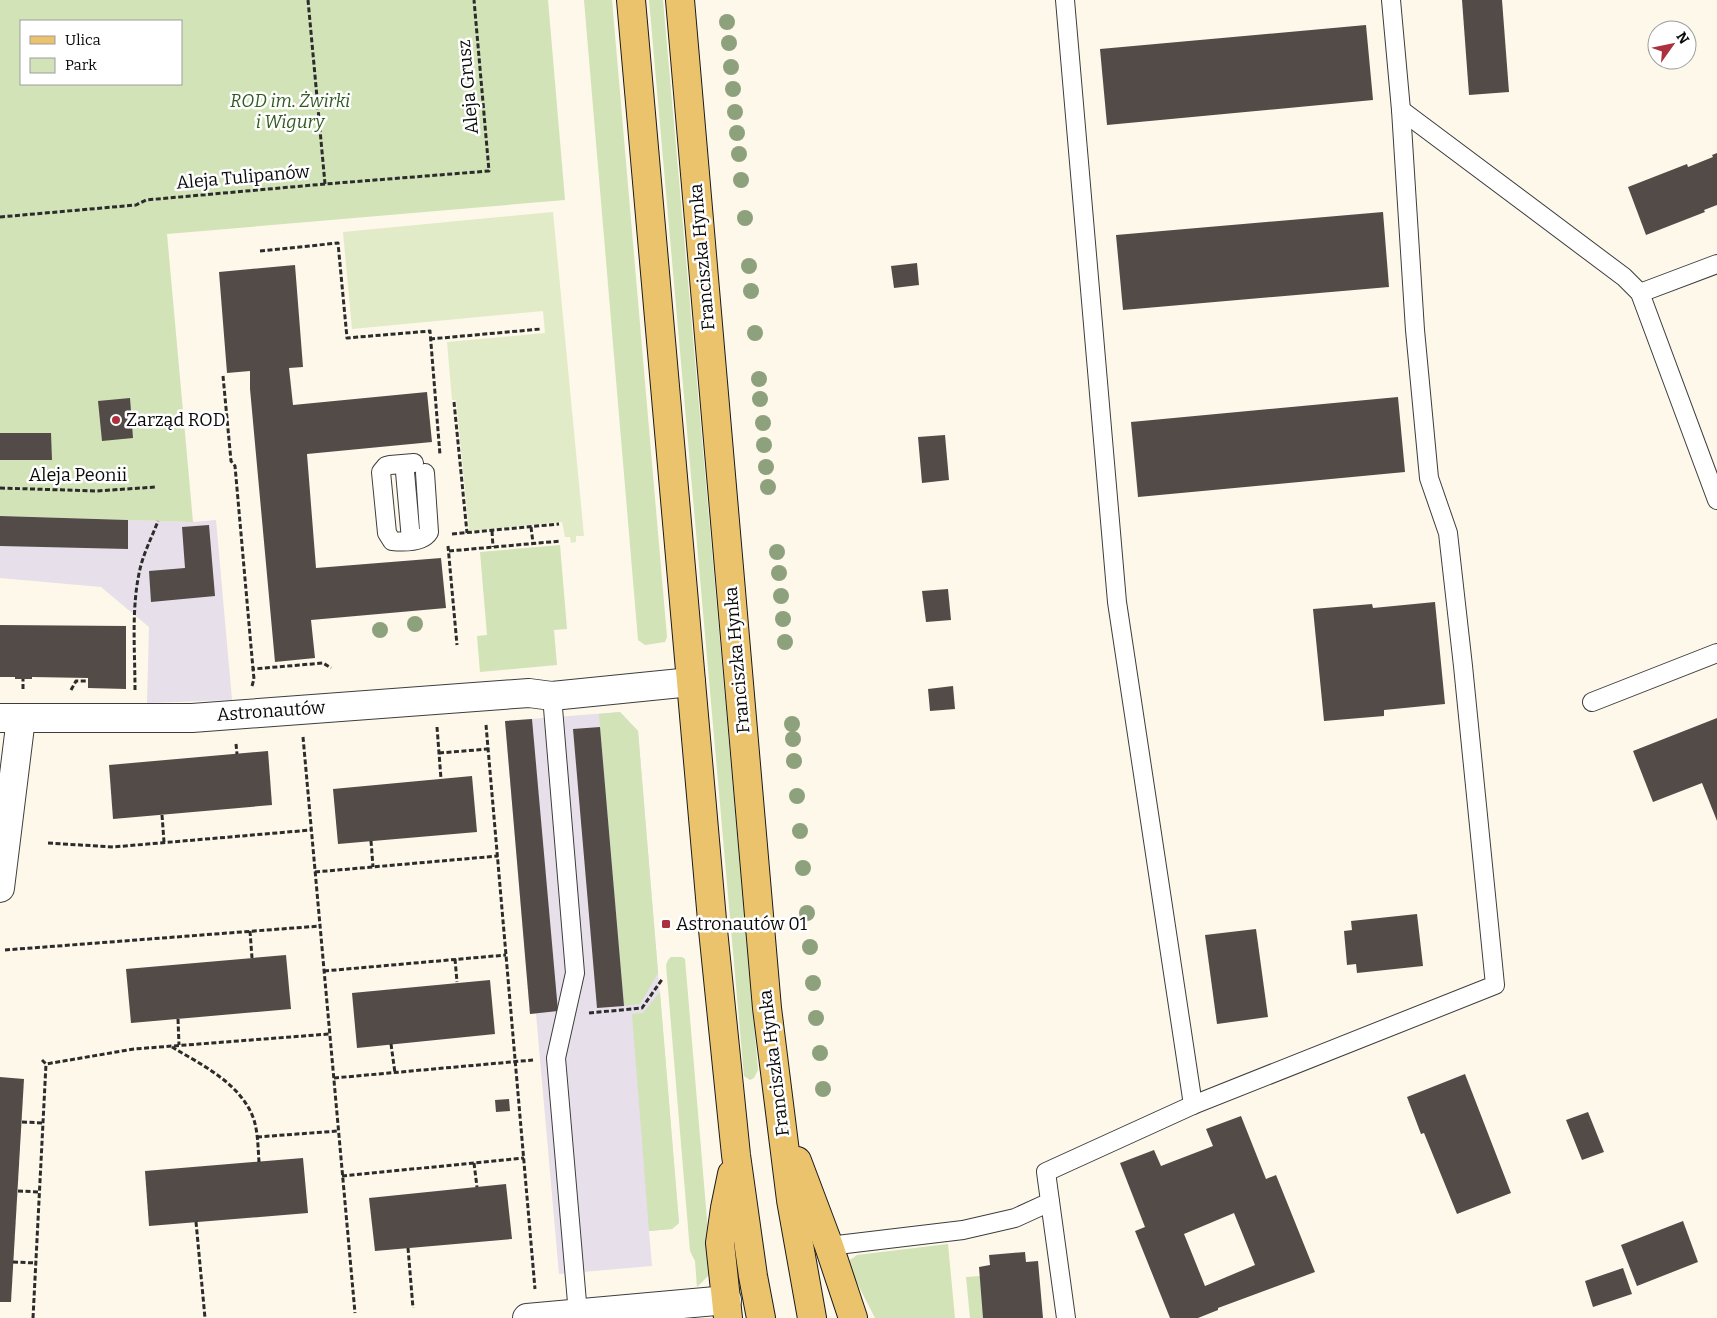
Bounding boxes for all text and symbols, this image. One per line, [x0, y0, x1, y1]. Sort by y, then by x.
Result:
legend [20, 20, 182, 85]
north arrow [1647, 20, 1697, 70]
text: N [1672, 29, 1693, 48]
text: Ulica [65, 31, 101, 49]
street label: Aleja Grusz [453, 39, 483, 135]
text: Park [65, 56, 97, 74]
park label: ROD im. Żwirki i Wigury [230, 90, 350, 133]
street label: Aleja Tulipanów [175, 160, 311, 194]
street label: Franciszka Hynka [685, 183, 719, 331]
place label: Zarząd ROD [126, 409, 226, 431]
marker: Zarząd ROD [110, 414, 122, 426]
street label: Aleja Peonii [29, 464, 127, 486]
street label: Franciszka Hynka [720, 586, 754, 734]
street label: Astronautów [216, 696, 327, 726]
place label: Astronautów 01 [676, 913, 808, 935]
marker: Astronautów 01 [660, 918, 672, 930]
street label: Franciszka Hynka [754, 988, 794, 1137]

